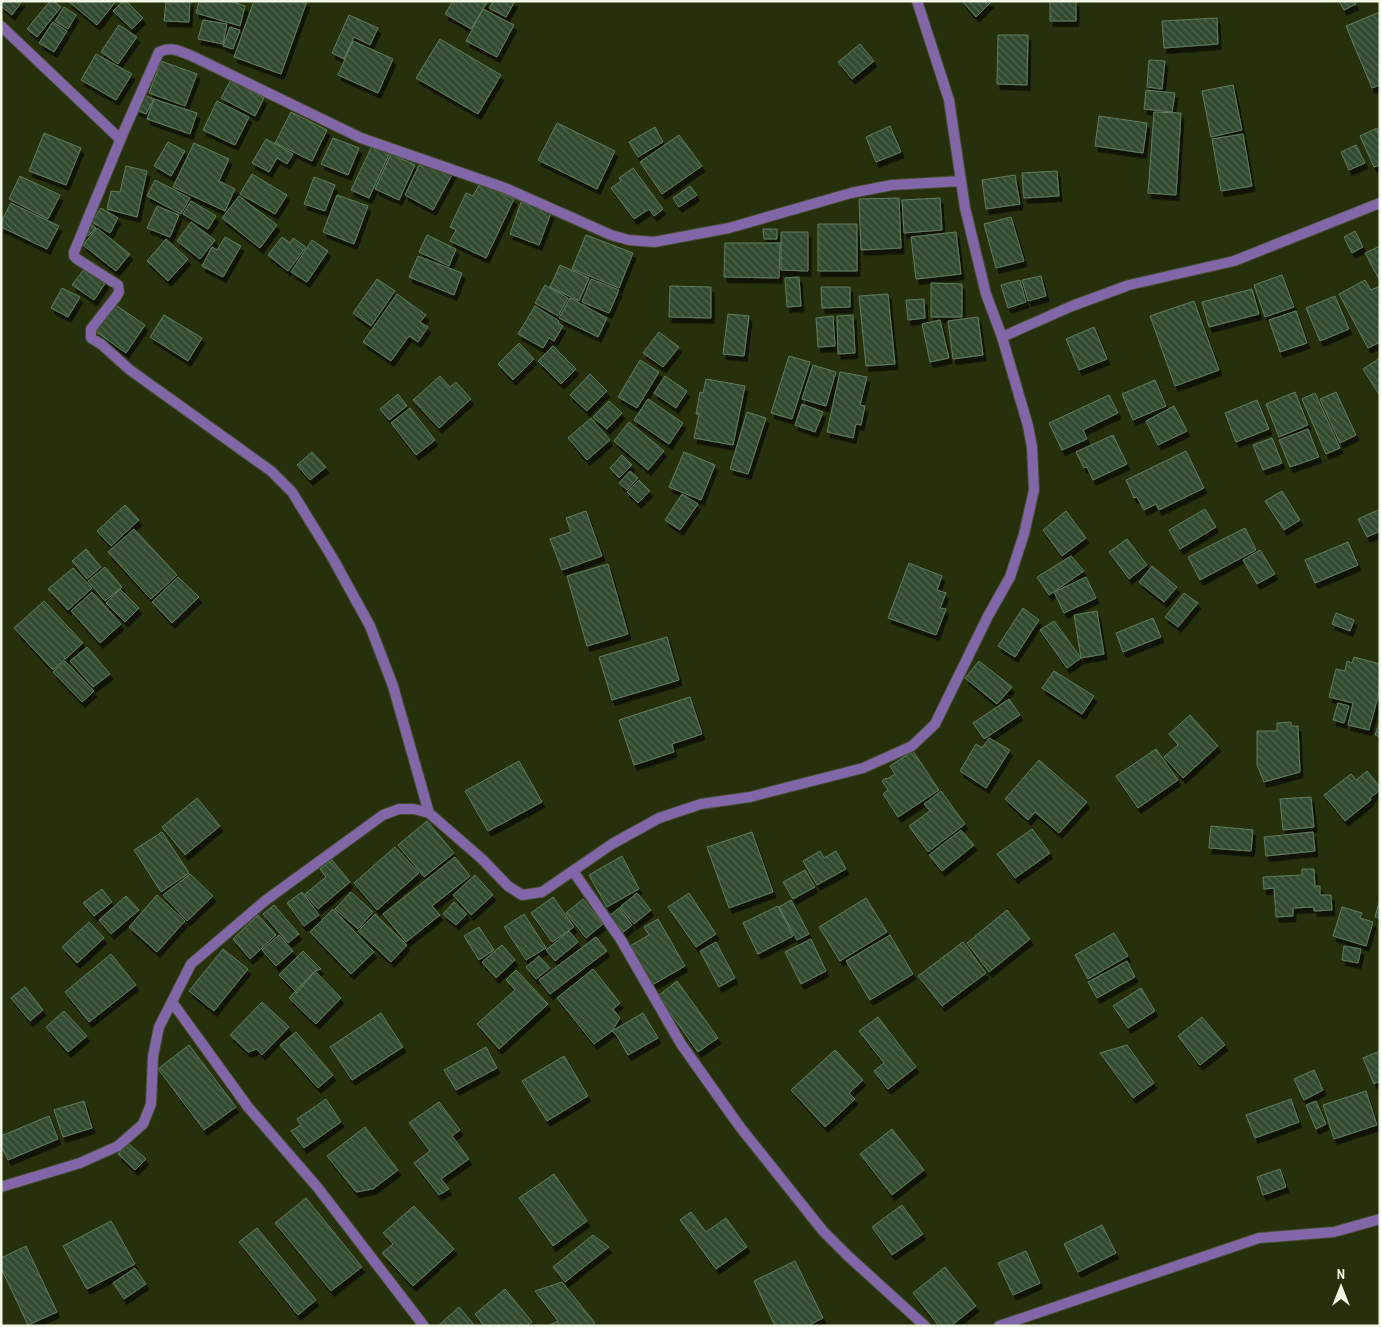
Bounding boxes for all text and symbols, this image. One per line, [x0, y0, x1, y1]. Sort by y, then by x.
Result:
north arrow [1316, 1262, 1366, 1312]
text: N [1337, 1265, 1345, 1283]

